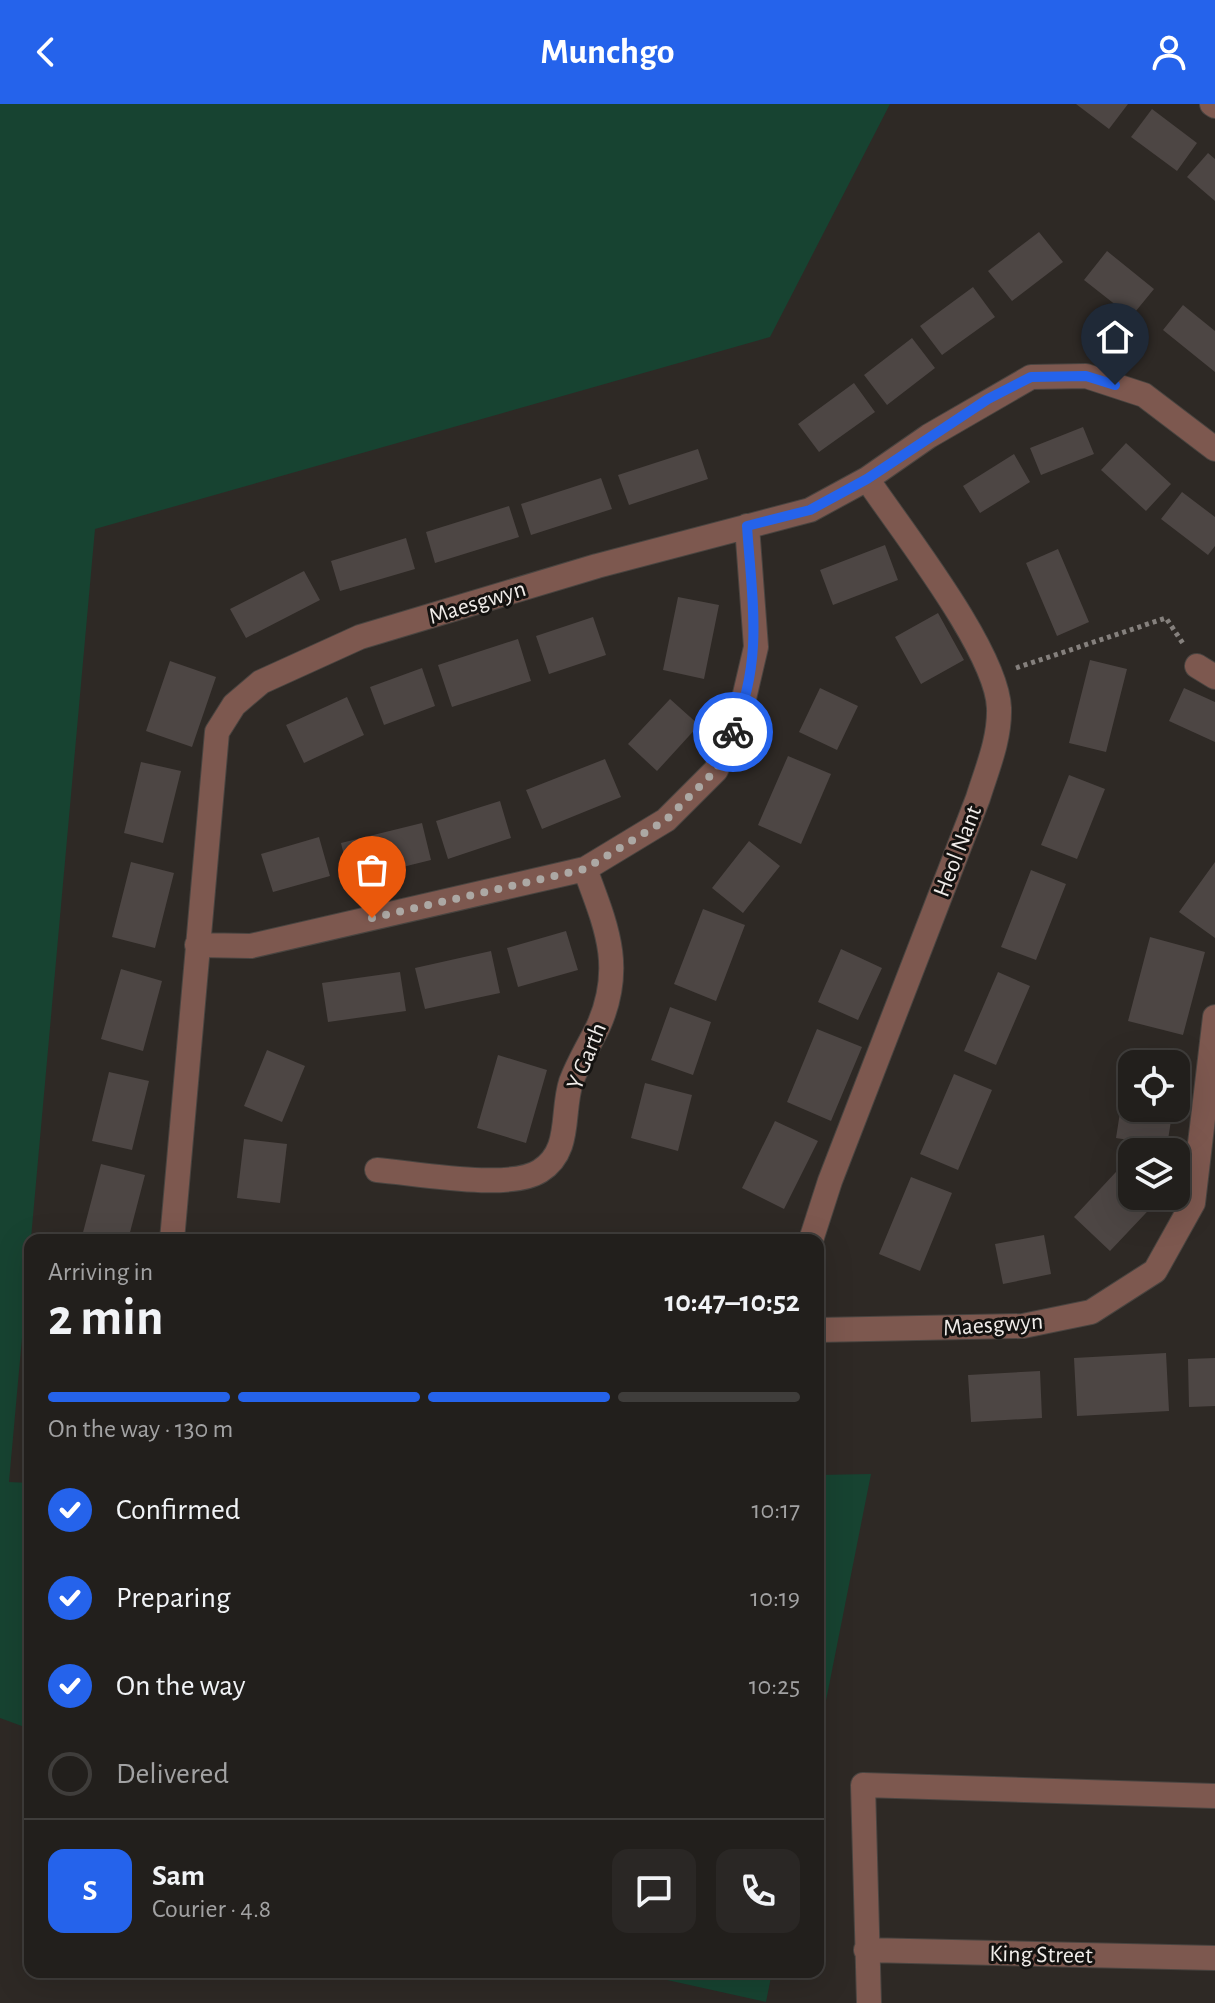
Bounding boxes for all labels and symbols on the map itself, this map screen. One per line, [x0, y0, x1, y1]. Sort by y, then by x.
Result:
pin [1081, 303, 1149, 385]
street label: Maesgwyn [426, 577, 529, 629]
courier [693, 692, 773, 772]
street label: Heol Nant [930, 802, 986, 900]
pin [338, 836, 406, 918]
street label: Y Garth [563, 1020, 611, 1093]
street label: Maesgwyn [942, 1310, 1044, 1340]
street label: King Street [989, 1942, 1093, 1968]

